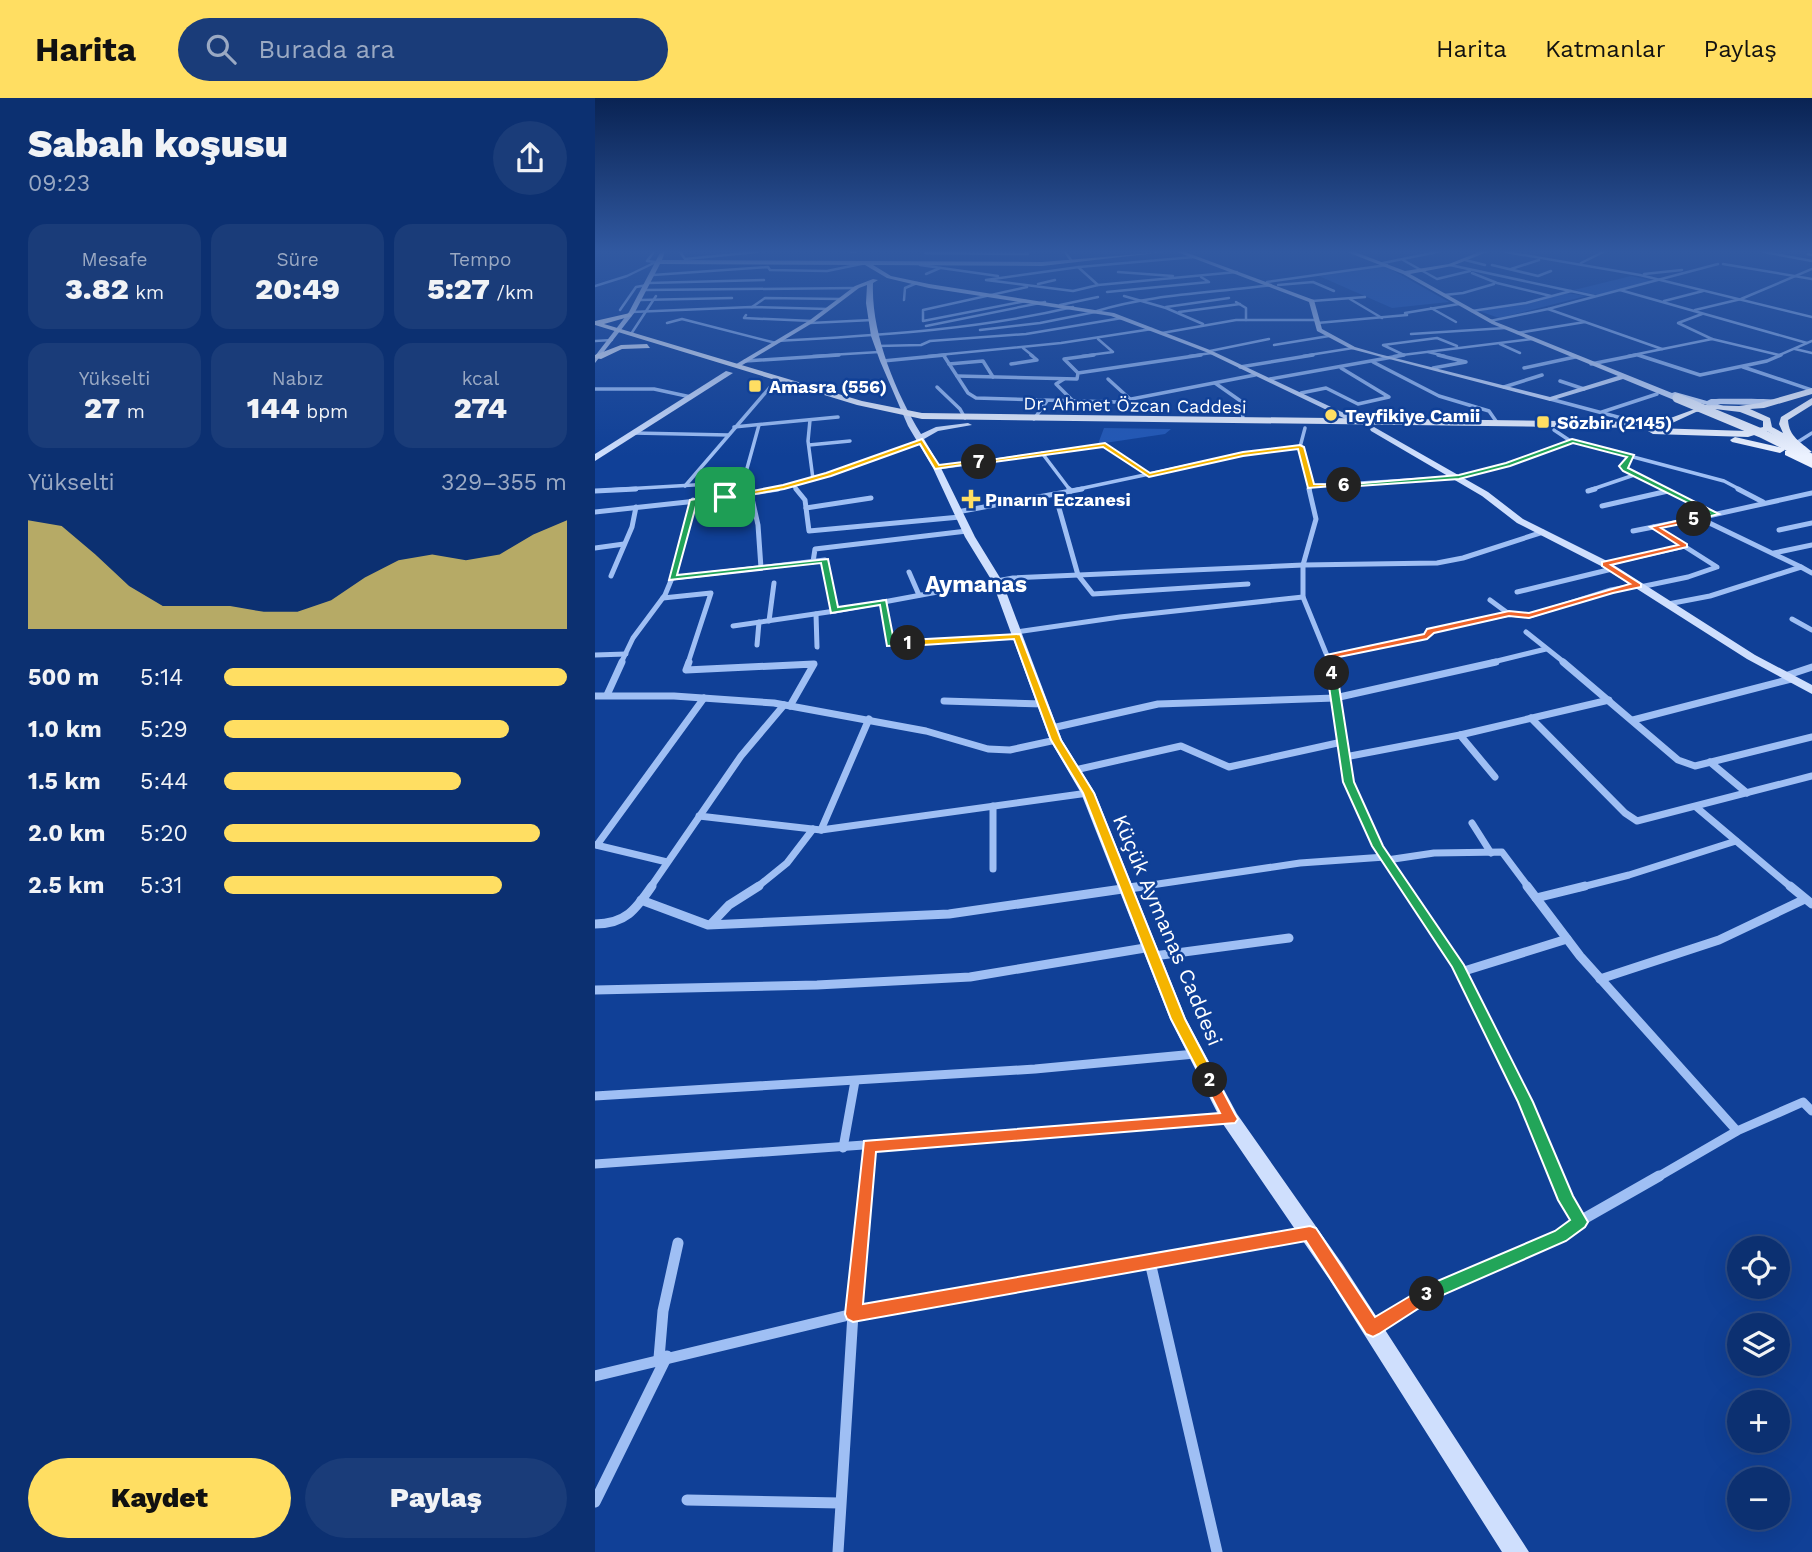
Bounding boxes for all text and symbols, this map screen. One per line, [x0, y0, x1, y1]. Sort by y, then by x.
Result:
search box [178, 18, 668, 81]
text: Harita [35, 30, 136, 69]
icon: search [202, 30, 240, 68]
text: Burada ara [258, 34, 395, 64]
text: Harita [1436, 35, 1507, 63]
text: Katmanlar [1545, 35, 1666, 63]
text: Paylaş [1704, 35, 1777, 63]
button: share [493, 121, 567, 195]
text: Sabah koşusu [28, 122, 288, 166]
text: 09:23 [28, 170, 90, 197]
text: Mesafe [82, 248, 147, 271]
text: Süre [276, 248, 319, 271]
text: Tempo [450, 248, 511, 271]
text: 3.82 [65, 271, 129, 306]
text: 20:49 [255, 271, 340, 306]
text: 5:27 [427, 271, 490, 306]
text: km [129, 281, 164, 304]
text: /km [490, 281, 534, 304]
text: Yükselti [79, 367, 150, 390]
text: Nabız [272, 367, 323, 390]
text: kcal [462, 367, 499, 390]
place label: Amasra (556) [769, 376, 887, 397]
marker: Amasra (556) [747, 378, 763, 394]
text: 27 [84, 390, 120, 425]
text: 144 [247, 390, 300, 425]
text: 274 [454, 390, 507, 425]
street label: Dr. Ahmet Özcan Caddesi [1023, 393, 1247, 417]
text: m [120, 400, 145, 423]
text: bpm [300, 400, 348, 423]
place label: Teyfikiye Camii [1345, 405, 1480, 426]
marker: Teyfikiye Camii [1323, 407, 1339, 423]
place label: Sözbir (2145) [1557, 412, 1672, 433]
marker: Sözbir (2145) [1535, 414, 1551, 430]
pin: 7 [961, 444, 997, 480]
text: 7 [973, 450, 984, 473]
pin [695, 467, 755, 527]
pin: 6 [1327, 468, 1361, 502]
text: Yükselti [28, 469, 115, 496]
text: 329–355 m [441, 469, 567, 496]
text: 6 [1338, 473, 1349, 496]
icon: arrive [706, 478, 744, 516]
place label: Pınarın Eczanesi [985, 489, 1131, 510]
marker: Pınarın Eczanesi [963, 491, 979, 507]
pin: 5 [1677, 502, 1711, 536]
text: 5 [1688, 507, 1699, 530]
district label: Aymanas [925, 571, 1027, 598]
pin: 1 [891, 626, 925, 660]
text: 1 [903, 631, 912, 654]
pin: 4 [1315, 656, 1349, 690]
text: 4 [1325, 661, 1338, 684]
text: 500 m [28, 664, 99, 691]
text: 5:14 [140, 664, 183, 691]
text: 1.0 km [28, 716, 102, 743]
text: 5:29 [140, 716, 188, 743]
text: 1.5 km [28, 768, 101, 795]
text: 5:44 [140, 768, 188, 795]
street label: Küçük Aymanas Caddesi [1108, 811, 1228, 1049]
text: 2.0 km [28, 820, 106, 847]
text: 5:20 [140, 820, 188, 847]
text: 2.5 km [28, 872, 104, 899]
text: 5:31 [140, 872, 183, 899]
pin: 2 [1193, 1062, 1227, 1098]
text: 2 [1204, 1068, 1215, 1091]
map controls [1727, 1236, 1790, 1530]
button: locate [1727, 1236, 1790, 1299]
pin: 3 [1409, 1276, 1445, 1312]
text: 3 [1421, 1282, 1432, 1305]
button: layers [1727, 1313, 1790, 1376]
button: + [1727, 1390, 1790, 1453]
button: Kaydet [28, 1458, 291, 1538]
button: Paylaş [305, 1458, 567, 1538]
button: − [1727, 1467, 1790, 1530]

